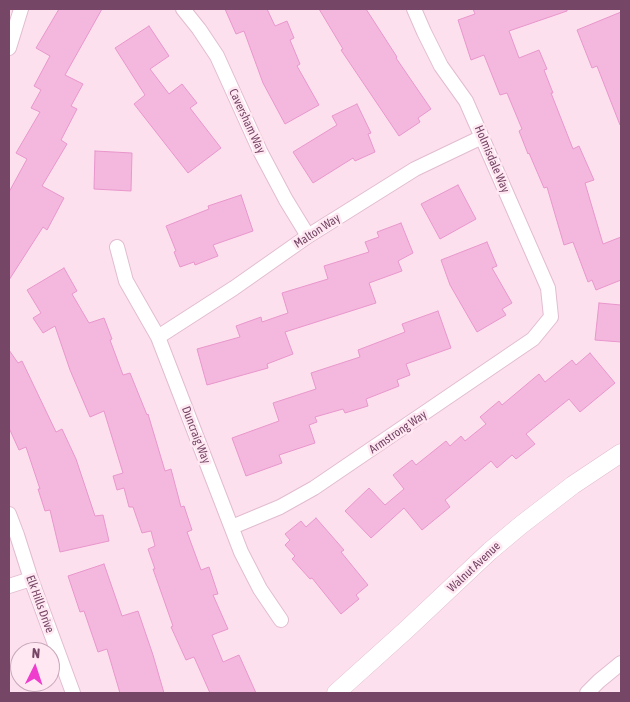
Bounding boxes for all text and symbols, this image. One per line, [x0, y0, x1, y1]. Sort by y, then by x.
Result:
street label: Caversham Way [226, 86, 268, 156]
street label: Holmisdale Way [471, 123, 513, 195]
street label: Malton Way [291, 211, 343, 251]
street label: Duncraig Way [179, 404, 213, 466]
street label: Armstrong Way [366, 407, 430, 457]
street label: Walnut Avenue [445, 539, 503, 595]
street label: Elk Hills Drive [23, 573, 57, 635]
north arrow [10, 642, 60, 692]
text: N [31, 645, 41, 661]

